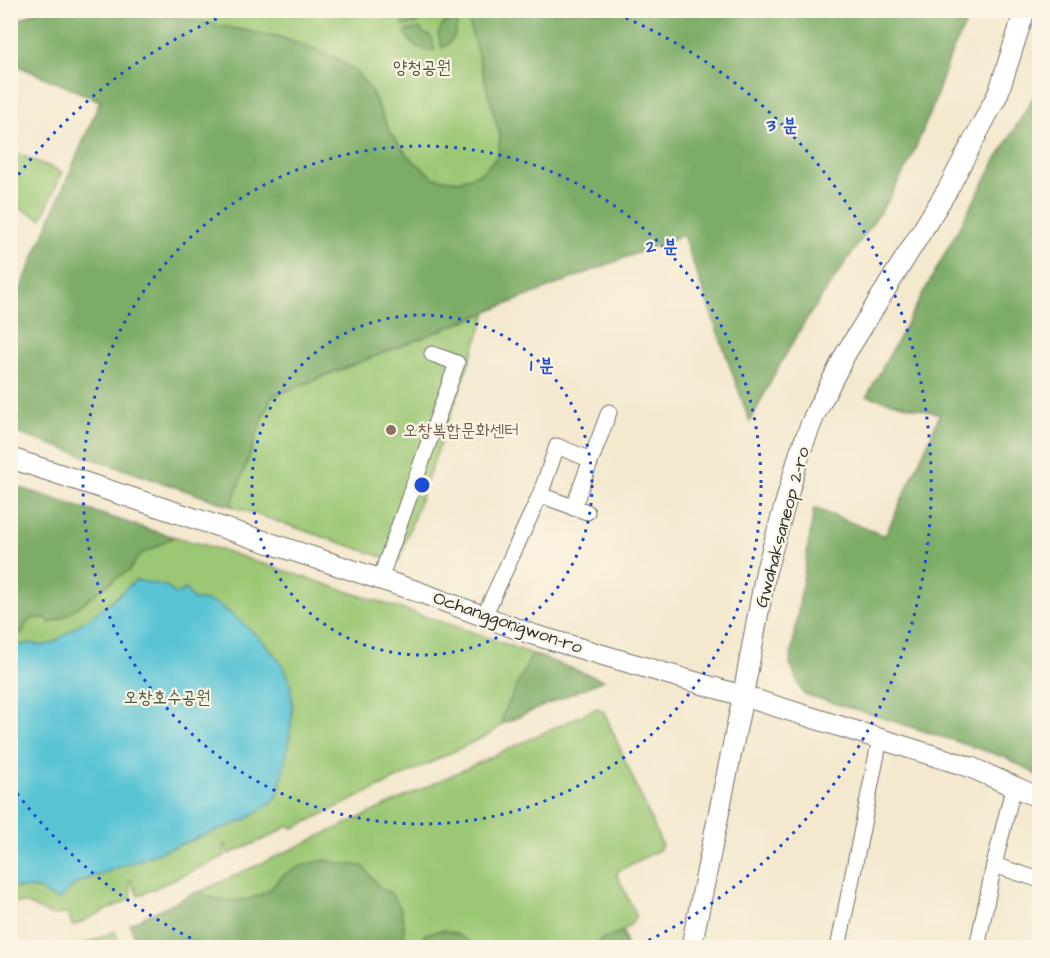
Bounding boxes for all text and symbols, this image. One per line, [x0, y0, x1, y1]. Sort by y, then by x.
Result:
park label: 양청공원 [393, 55, 451, 80]
text: 3 분 [766, 113, 797, 138]
text: 2 분 [645, 234, 678, 259]
text: 1 분 [530, 353, 554, 378]
place label: 오창복합문화센터 [403, 418, 519, 443]
marker: 오창복합문화센터 [384, 423, 398, 437]
street label: Gwahaksaneop 2-ro [749, 444, 816, 610]
centre of rings [412, 475, 432, 495]
street label: Ochanggongwon-ro [429, 585, 586, 661]
park label: 오창호수공원 [124, 685, 210, 710]

